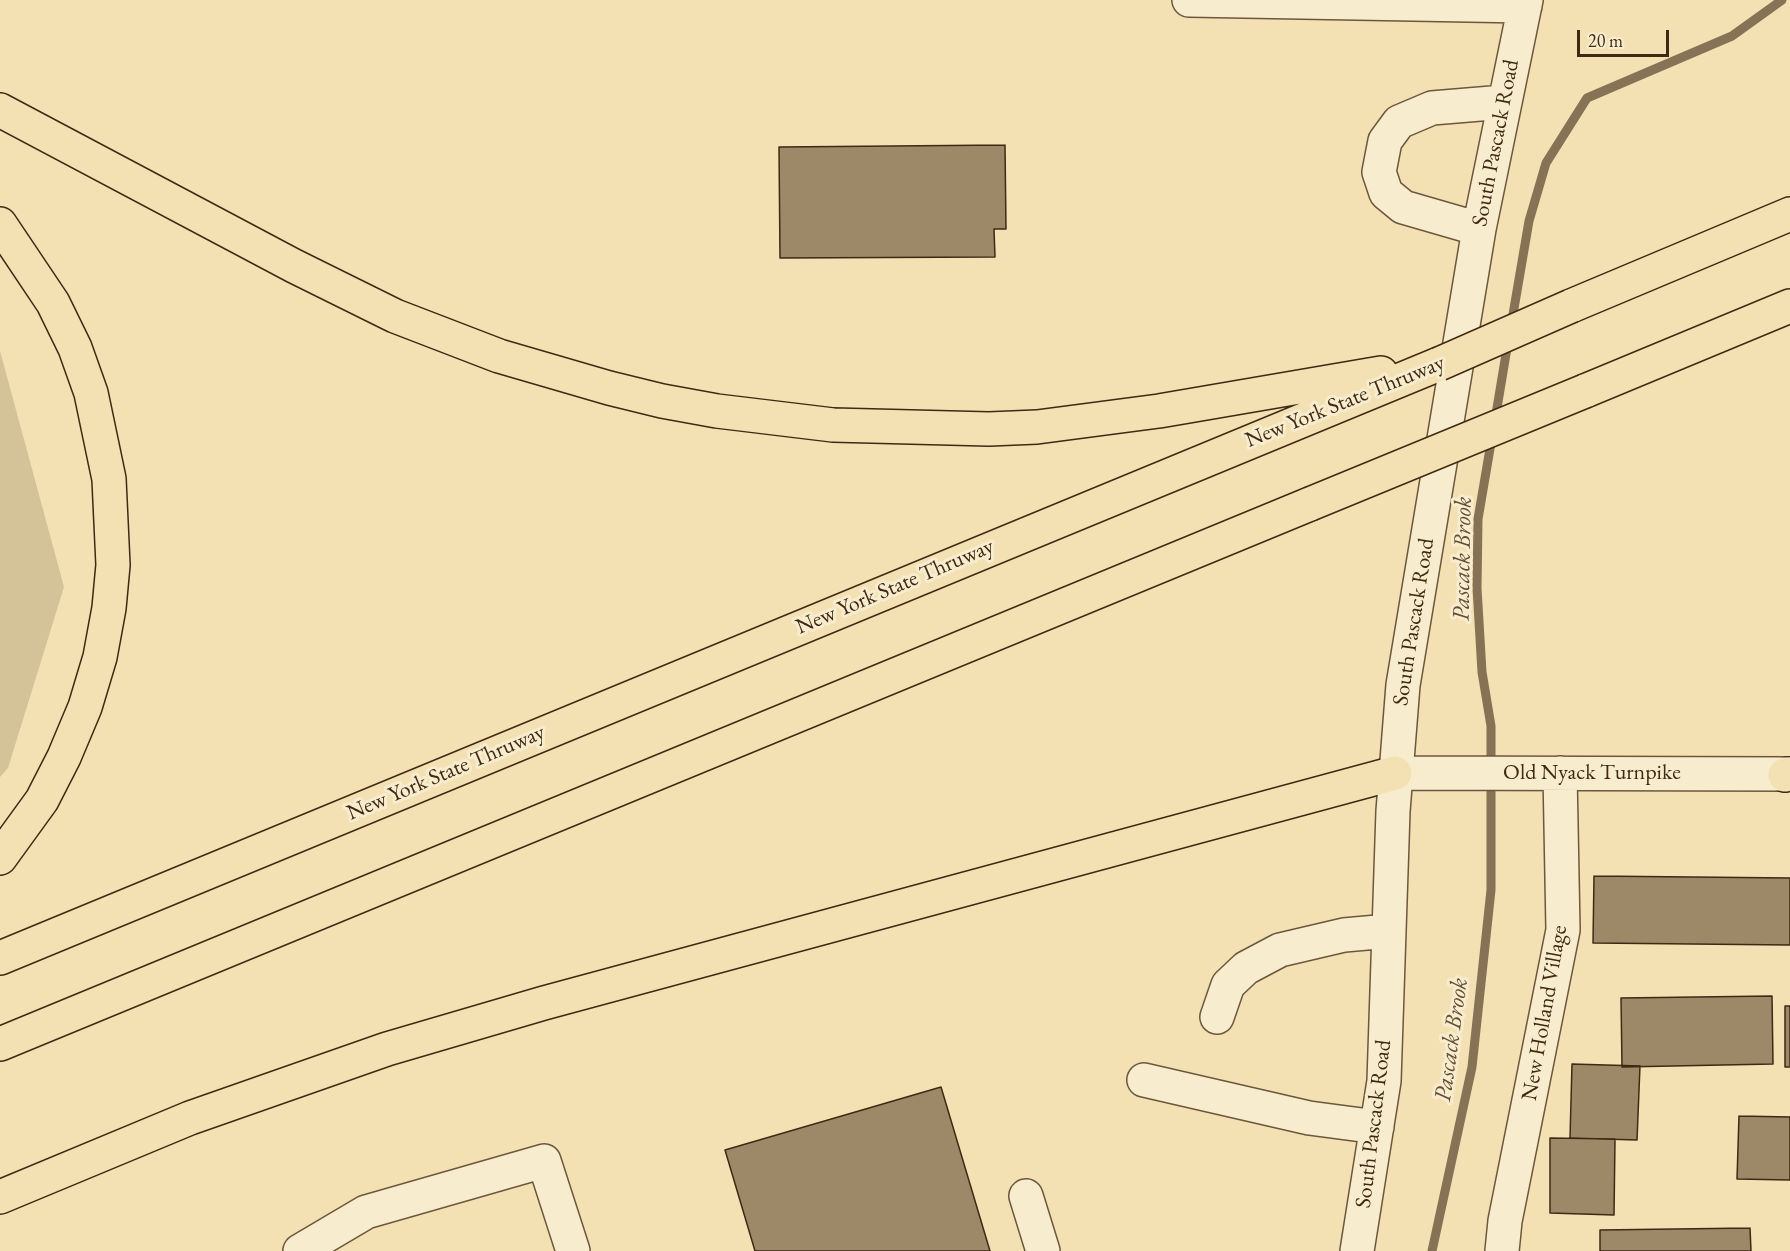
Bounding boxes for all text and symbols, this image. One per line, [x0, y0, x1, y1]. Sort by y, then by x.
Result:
scale bar [1580, 18, 1672, 56]
text: 20 m [1588, 29, 1623, 52]
street label: South Pascack Road [1467, 57, 1525, 229]
street label: New York State Thruway [1241, 350, 1449, 454]
water label: Pascack Brook [1448, 497, 1478, 621]
street label: New York State Thruway [792, 533, 998, 641]
street label: South Pascack Road [1388, 536, 1440, 708]
street label: New York State Thruway [343, 719, 549, 827]
street label: Old Nyack Turnpike [1503, 760, 1681, 786]
street label: New Holland Village [1517, 923, 1573, 1103]
water label: Pascack Brook [1429, 976, 1475, 1104]
street label: South Pascack Road [1351, 1038, 1397, 1210]

